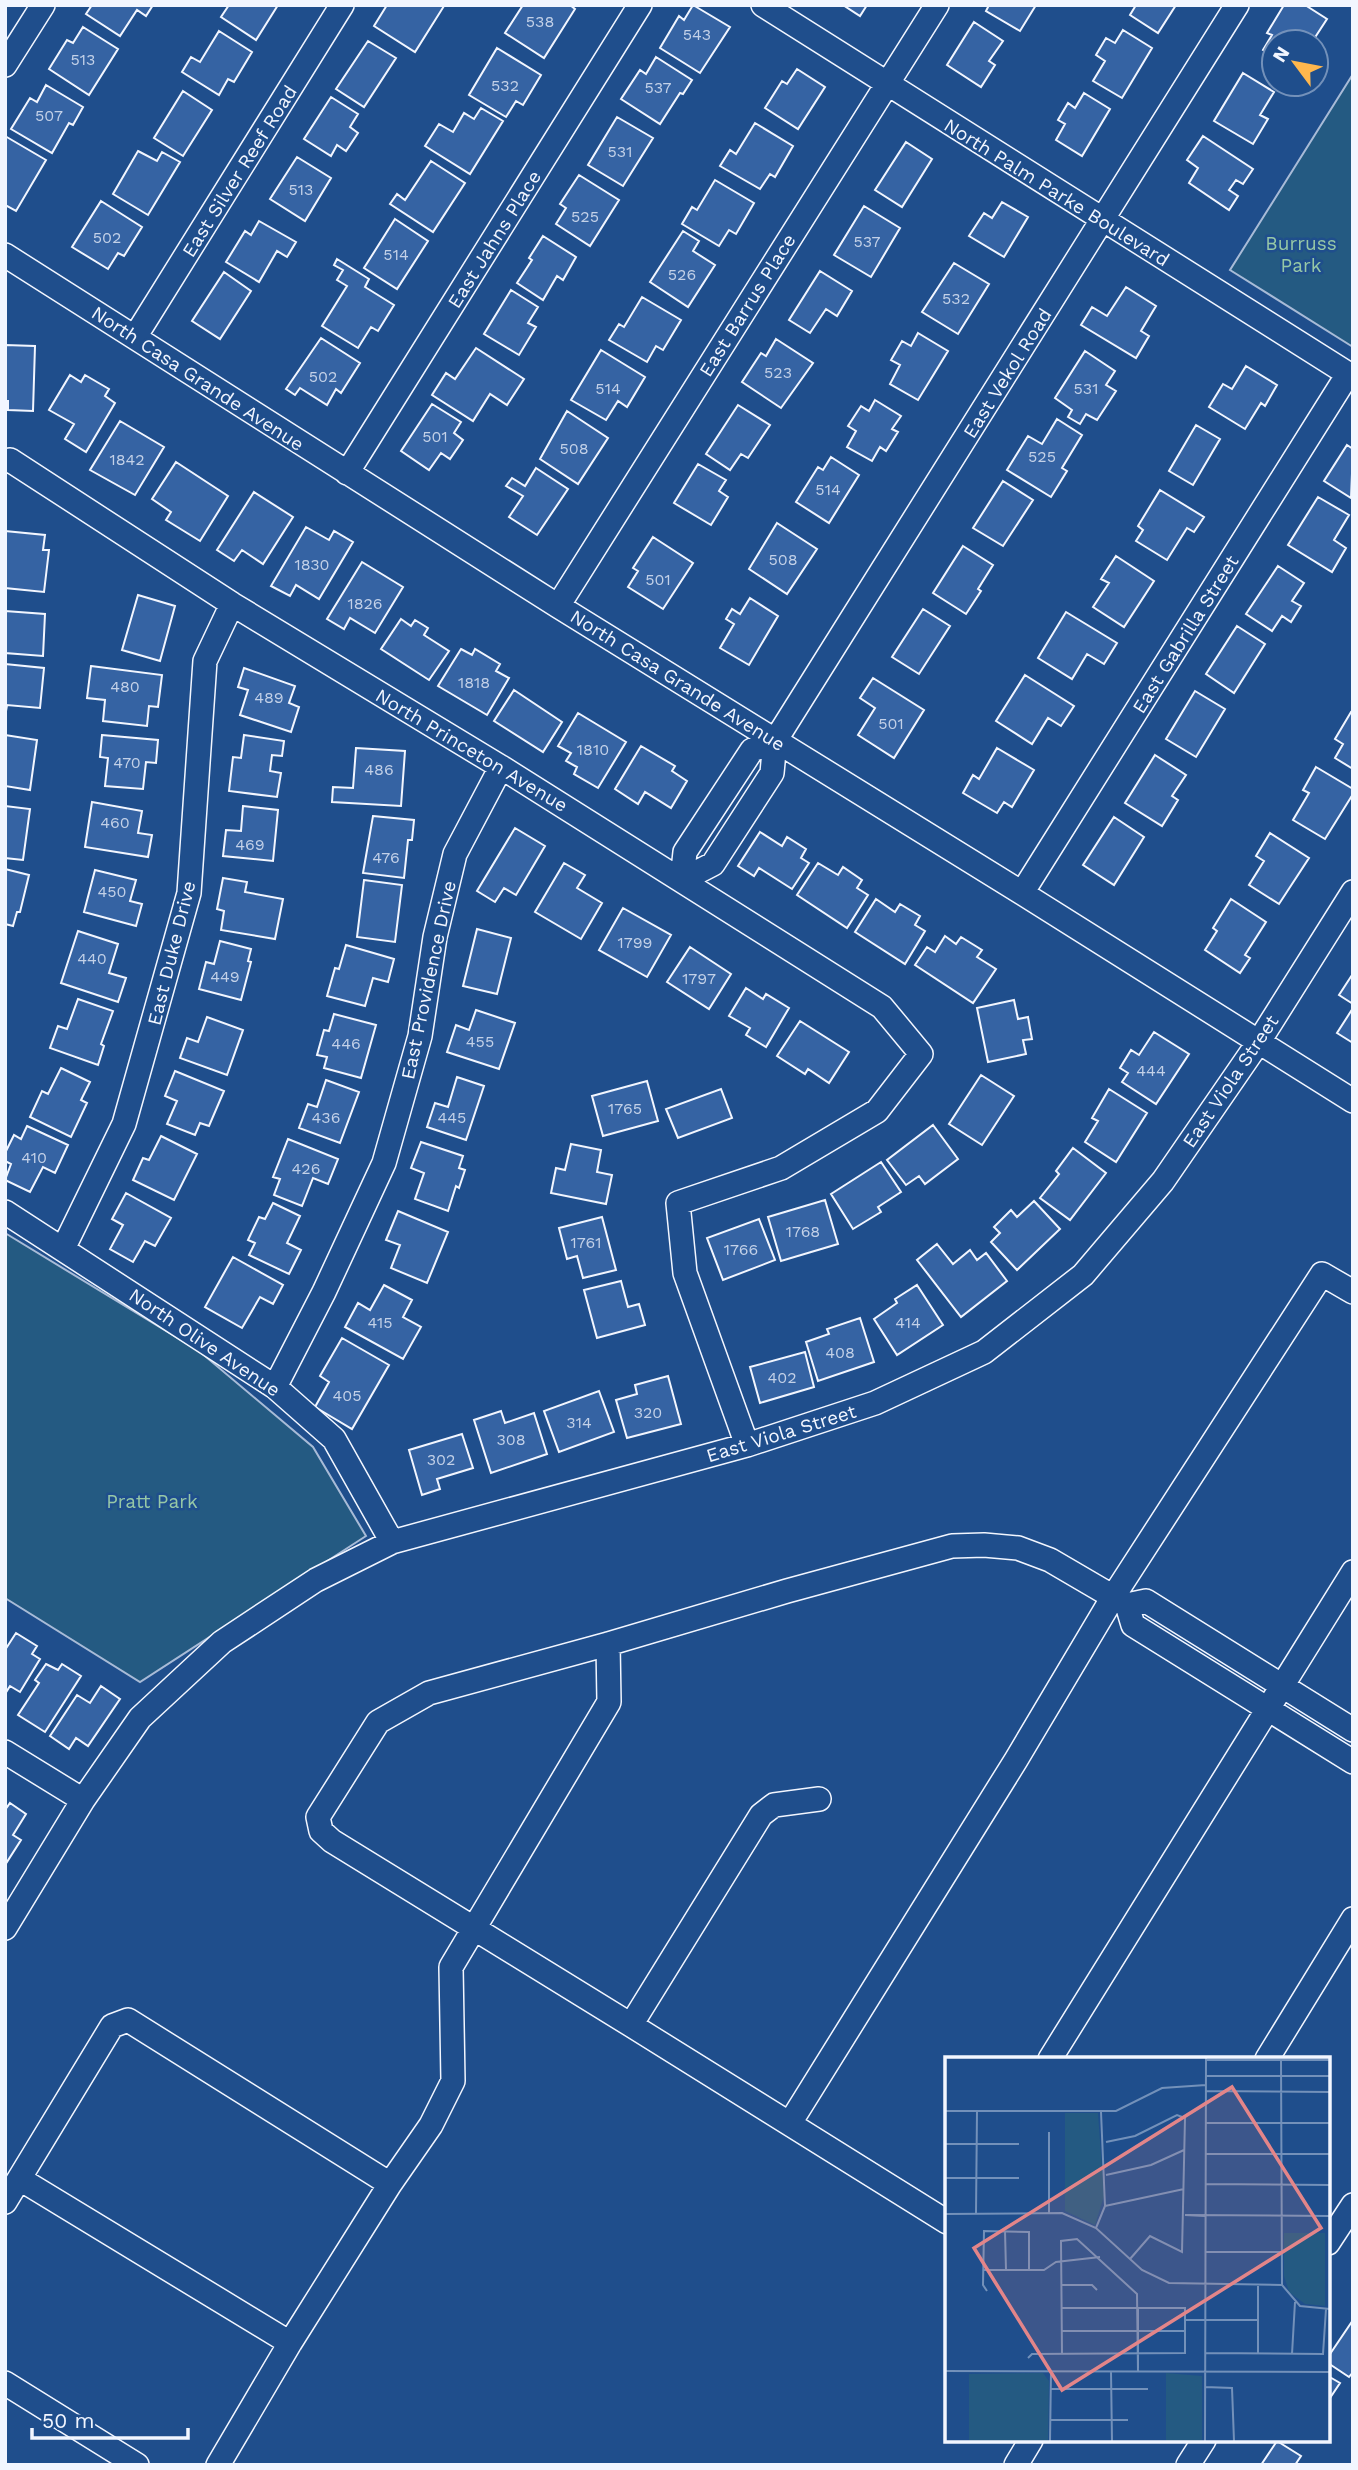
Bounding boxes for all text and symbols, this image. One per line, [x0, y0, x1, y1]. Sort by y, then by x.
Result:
house number: 538 [526, 12, 554, 31]
house number: 543 [683, 25, 711, 44]
north arrow [1260, 28, 1330, 98]
text: N [1268, 42, 1294, 66]
house number: 513 [71, 50, 95, 69]
house number: 532 [491, 76, 519, 95]
house number: 537 [645, 78, 672, 97]
street label: East Silver Reef Road [177, 81, 302, 261]
house number: 507 [35, 106, 63, 125]
street label: North Palm Parke Boulevard [940, 113, 1174, 271]
house number: 531 [608, 142, 632, 161]
street label: East Jahns Place [443, 166, 546, 312]
house number: 513 [289, 180, 313, 199]
house number: 525 [571, 207, 599, 226]
house number: 502 [93, 228, 121, 247]
street label: East Barrus Place [694, 230, 801, 381]
house number: 537 [854, 232, 881, 251]
park label: Burruss Park [1265, 232, 1337, 277]
house number: 514 [383, 245, 409, 264]
house number: 526 [668, 265, 696, 284]
house number: 532 [942, 289, 970, 308]
street label: North Casa Grande Avenue [87, 301, 308, 456]
street label: East Vekol Road [958, 304, 1057, 443]
house number: 523 [764, 363, 792, 382]
house number: 502 [309, 367, 337, 386]
house number: 514 [595, 379, 621, 398]
house number: 531 [1074, 379, 1098, 398]
house number: 501 [422, 427, 448, 446]
house number: 508 [559, 439, 589, 458]
house number: 525 [1028, 447, 1056, 466]
house number: 1842 [109, 450, 145, 469]
house number: 514 [815, 480, 841, 499]
house number: 508 [768, 550, 798, 569]
street label: East Gabrilla Street [1127, 551, 1243, 718]
house number: 1830 [294, 555, 330, 574]
house number: 501 [645, 570, 671, 589]
house number: 1826 [347, 594, 383, 613]
street label: North Casa Grande Avenue [566, 605, 789, 756]
house number: 1818 [458, 673, 490, 692]
house number: 480 [110, 677, 140, 696]
street label: North Princeton Avenue [371, 684, 572, 817]
house number: 489 [254, 688, 284, 707]
house number: 501 [878, 714, 904, 733]
house number: 1810 [577, 740, 609, 759]
house number: 470 [113, 753, 141, 772]
house number: 486 [364, 760, 394, 779]
house number: 460 [100, 813, 130, 832]
house number: 469 [235, 835, 265, 854]
house number: 476 [372, 848, 400, 867]
street label: East Duke Drive [142, 879, 201, 1028]
street label: East Providence Drive [396, 879, 461, 1082]
house number: 450 [97, 882, 127, 901]
house number: 1799 [618, 933, 652, 952]
house number: 440 [77, 949, 107, 968]
house number: 449 [210, 967, 240, 986]
house number: 1797 [682, 969, 716, 988]
street label: East Viola Street [1177, 1010, 1283, 1152]
house number: 455 [466, 1032, 494, 1051]
house number: 446 [331, 1034, 361, 1053]
house number: 444 [1136, 1061, 1166, 1080]
house number: 1765 [608, 1099, 642, 1118]
house number: 436 [312, 1108, 340, 1127]
house number: 445 [438, 1108, 466, 1127]
house number: 410 [21, 1148, 47, 1167]
house number: 426 [292, 1159, 320, 1178]
house number: 1768 [786, 1222, 820, 1241]
house number: 1761 [571, 1233, 601, 1252]
house number: 1766 [724, 1240, 758, 1259]
street label: North Olive Avenue [125, 1283, 285, 1402]
house number: 415 [367, 1313, 393, 1332]
house number: 414 [895, 1313, 921, 1332]
house number: 408 [825, 1343, 855, 1362]
house number: 402 [767, 1368, 797, 1387]
house number: 405 [332, 1386, 362, 1405]
street label: East Viola Street [704, 1400, 859, 1467]
house number: 320 [634, 1403, 662, 1422]
house number: 314 [566, 1413, 592, 1432]
house number: 308 [496, 1430, 526, 1449]
house number: 302 [427, 1450, 455, 1469]
park label: Pratt Park [106, 1490, 198, 1513]
inset map [945, 2057, 1330, 2442]
scale bar [32, 2396, 187, 2440]
text: 50 m [42, 2408, 94, 2433]

